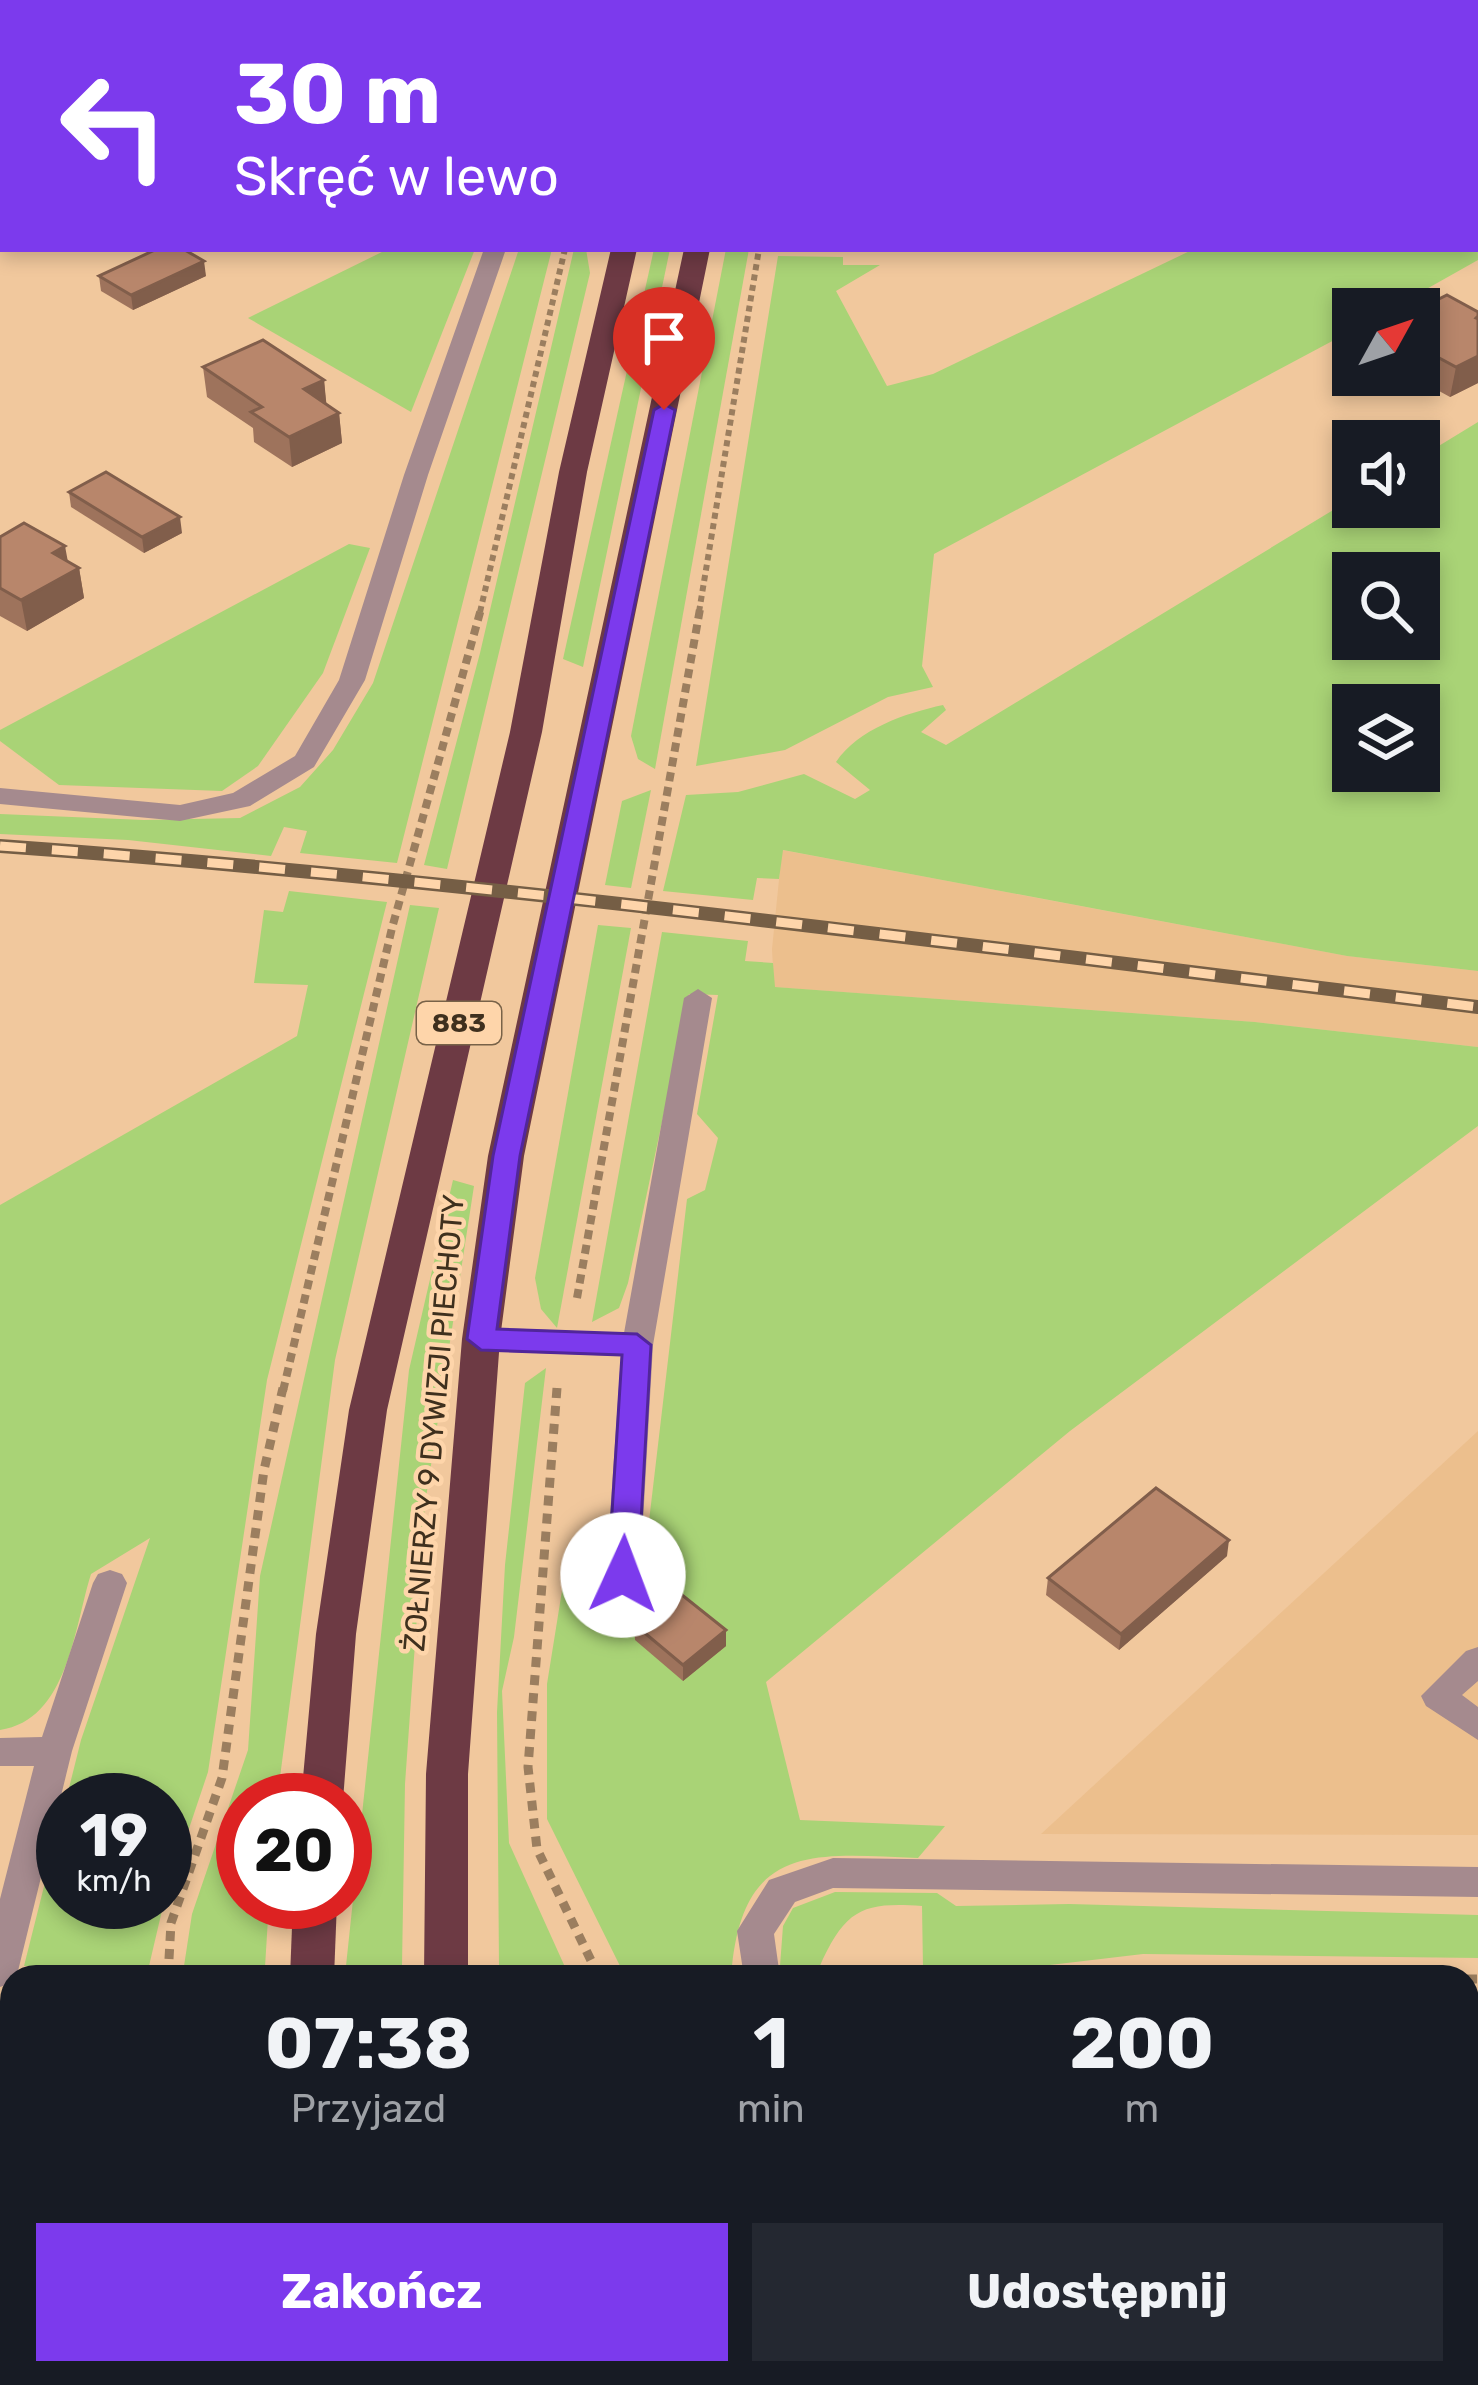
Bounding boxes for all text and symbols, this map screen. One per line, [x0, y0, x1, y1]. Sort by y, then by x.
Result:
text: 30 m [234, 44, 441, 144]
icon: left [36, 48, 192, 204]
text: Skręć w lewo [234, 145, 559, 209]
pin [613, 287, 715, 410]
north arrow [1332, 288, 1440, 396]
map controls [1332, 288, 1440, 792]
icon: arrive [631, 305, 697, 371]
button: sound [1332, 420, 1440, 528]
button: search [1332, 552, 1440, 660]
button: layers [1332, 684, 1440, 792]
road number: 883 [417, 1002, 501, 1044]
street label: ŻOŁNIERZY 9 DYWIZJI PIECHOTY [396, 1193, 472, 1653]
position arrow [560, 1512, 686, 1638]
speed limit sign: 20 [216, 1773, 372, 1929]
text: 19 [80, 1800, 148, 1871]
text: km/h [77, 1863, 151, 1899]
text: 07:38 [265, 2001, 472, 2086]
text: 1 [753, 2001, 789, 2086]
text: 200 [1069, 2001, 1214, 2086]
text: Przyjazd [291, 2086, 446, 2132]
text: min [737, 2086, 805, 2132]
text: m [1125, 2086, 1159, 2132]
button: Zakończ [36, 2223, 728, 2361]
button: Udostępnij [752, 2223, 1443, 2361]

